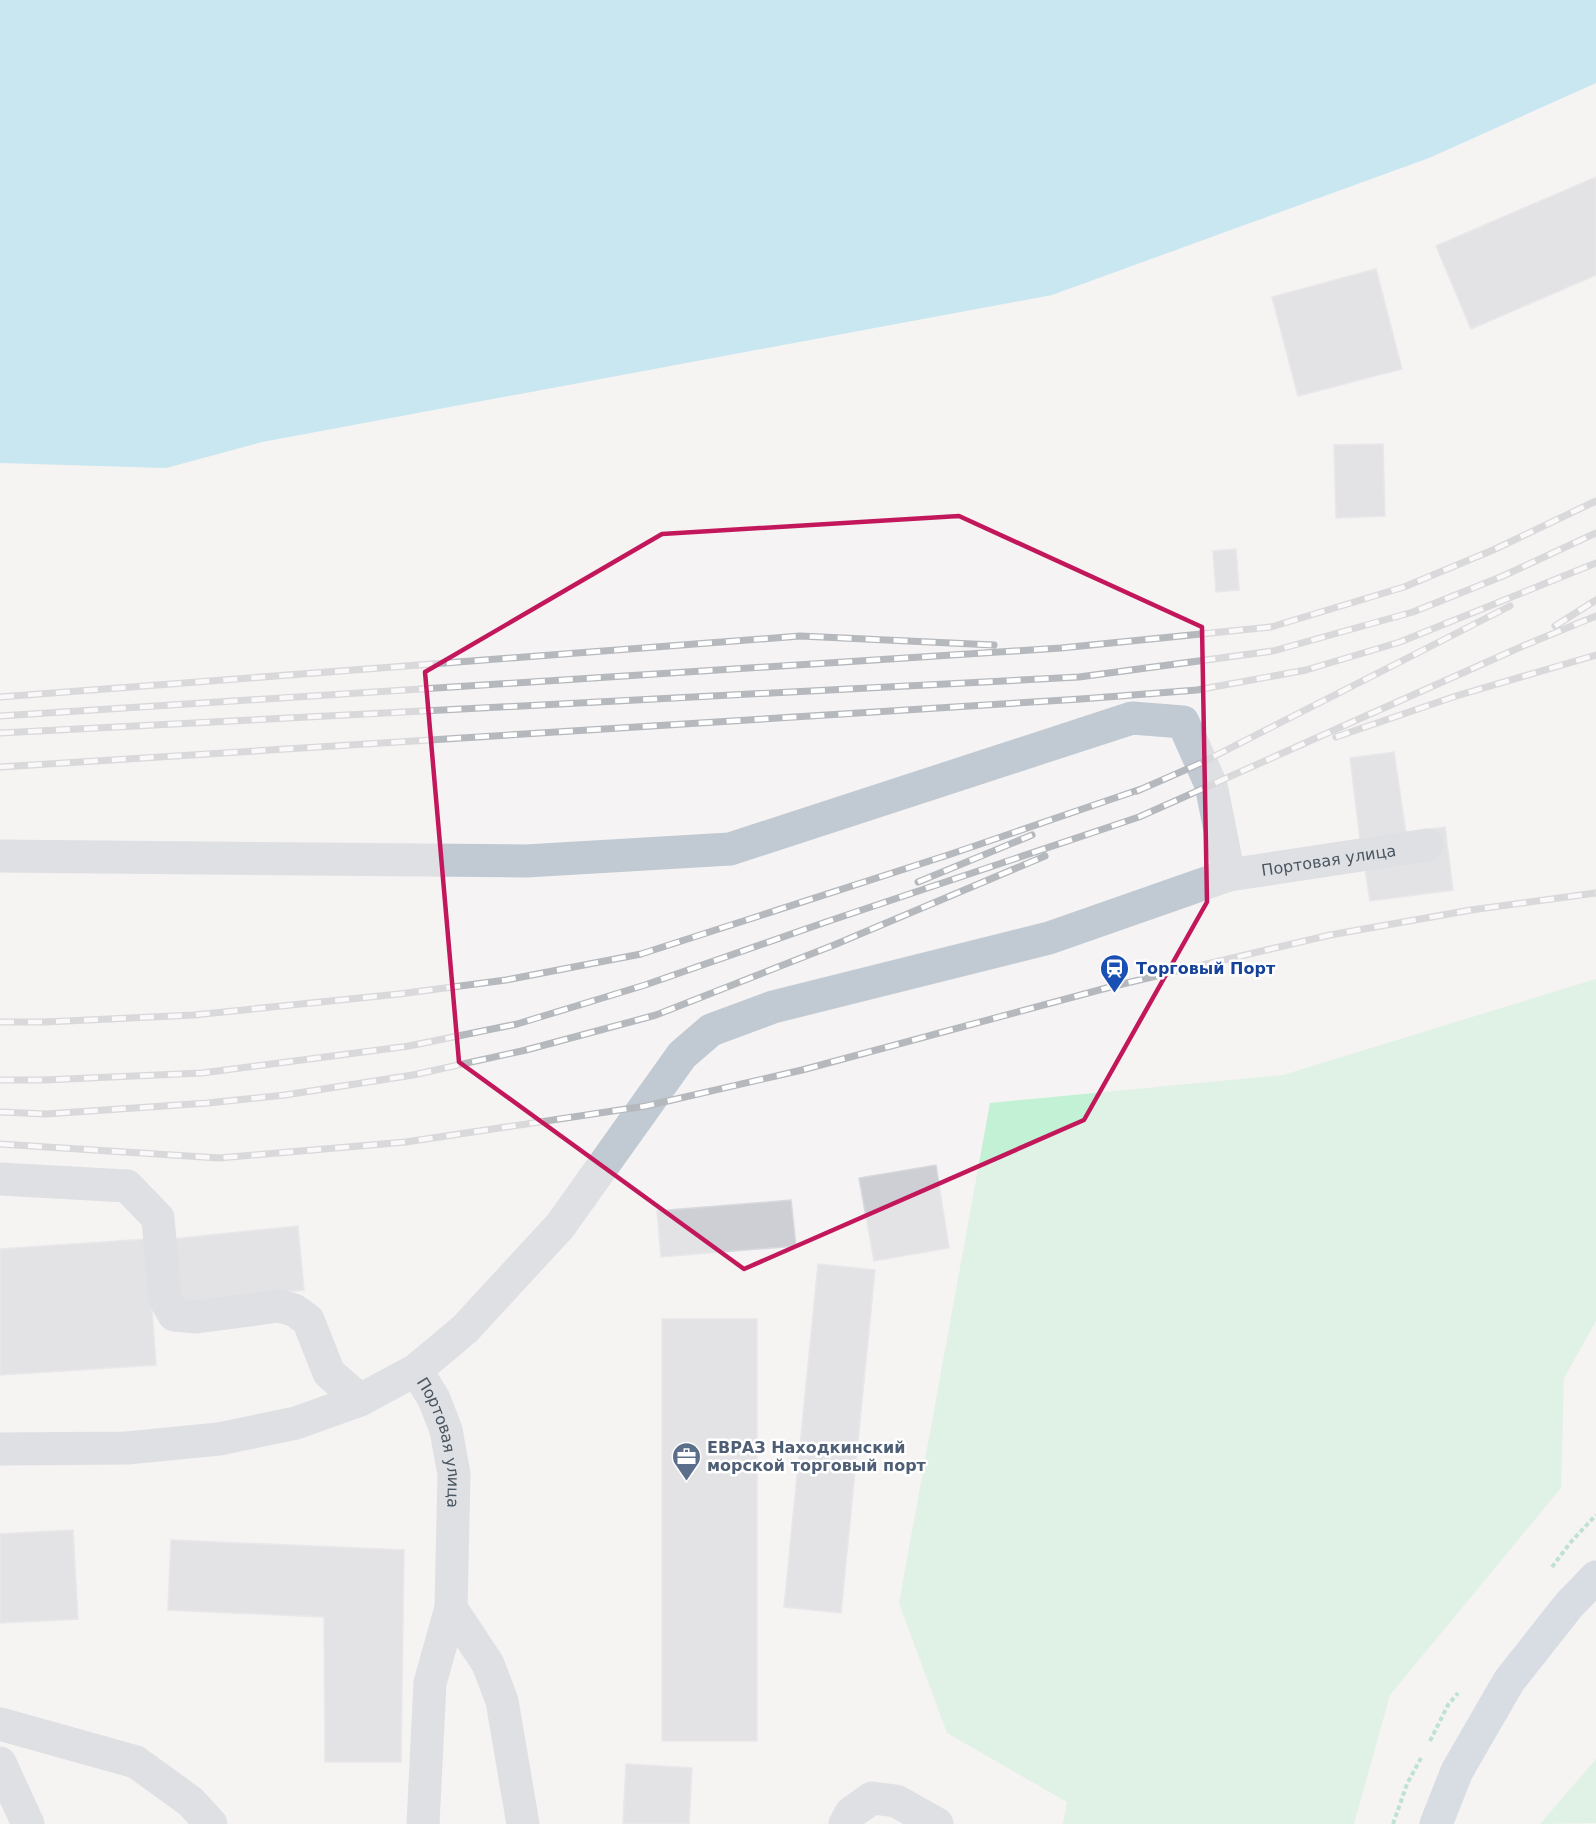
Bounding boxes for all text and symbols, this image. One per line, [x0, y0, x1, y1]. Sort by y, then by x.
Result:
street label: Портовая улица [1260, 840, 1397, 879]
station icon: Торговый Порт [1099, 952, 1131, 994]
place label: Торговый Порт [1136, 959, 1276, 978]
street label: Портовая улица [413, 1374, 464, 1508]
place label: ЕВРАЗ Находкинский морской торговый порт [707, 1438, 927, 1475]
office icon: ЕВРАЗ Находкинский морской торговый порт [670, 1440, 702, 1482]

